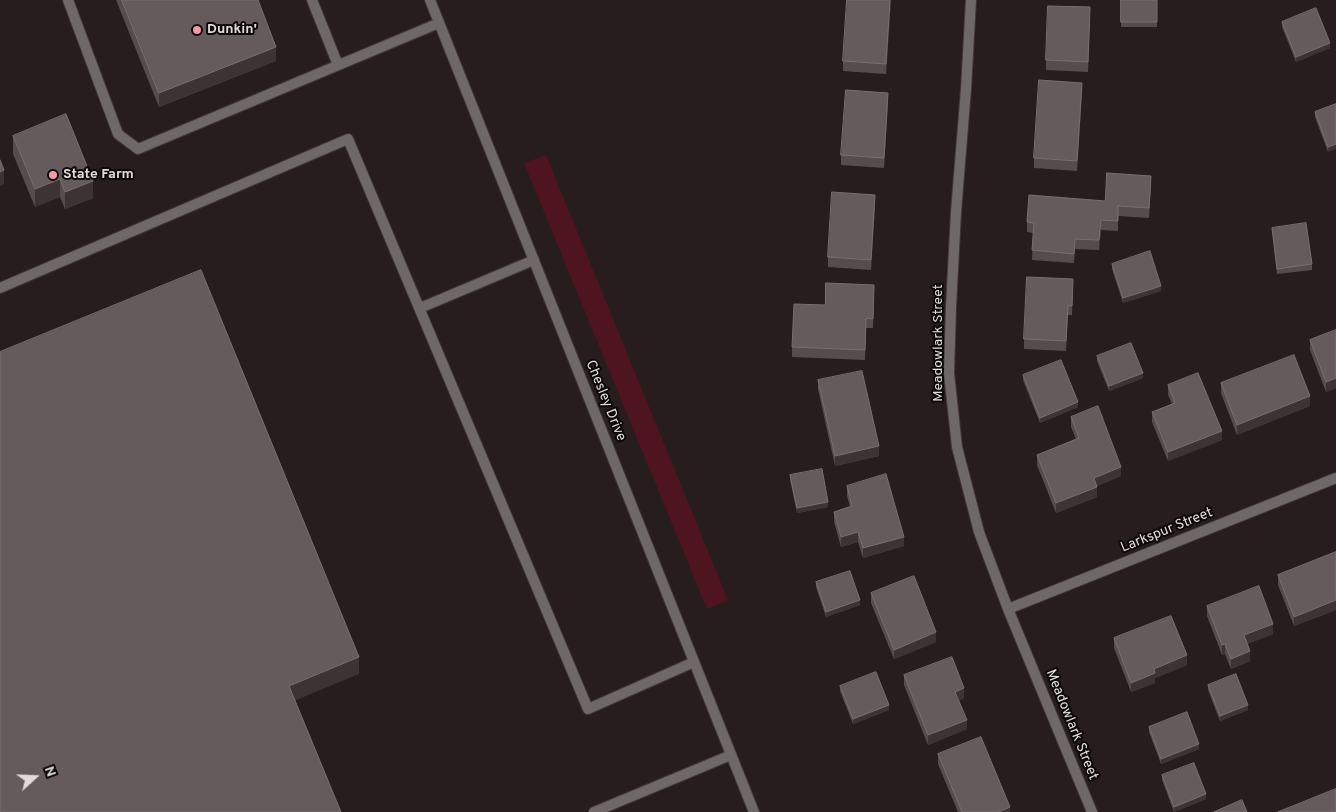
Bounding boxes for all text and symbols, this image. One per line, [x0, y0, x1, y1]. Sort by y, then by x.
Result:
place label: Dunkin' [207, 22, 257, 38]
marker: Dunkin' [191, 24, 203, 36]
place label: State Farm [63, 167, 134, 183]
marker: State Farm [47, 169, 59, 181]
street label: Meadowlark Street [931, 284, 947, 402]
street label: Chesley Drive [581, 358, 629, 444]
street label: Larkspur Street [1119, 505, 1215, 557]
street label: Meadowlark Street [1041, 667, 1101, 783]
north arrow [10, 752, 60, 802]
text: N [40, 764, 59, 779]

